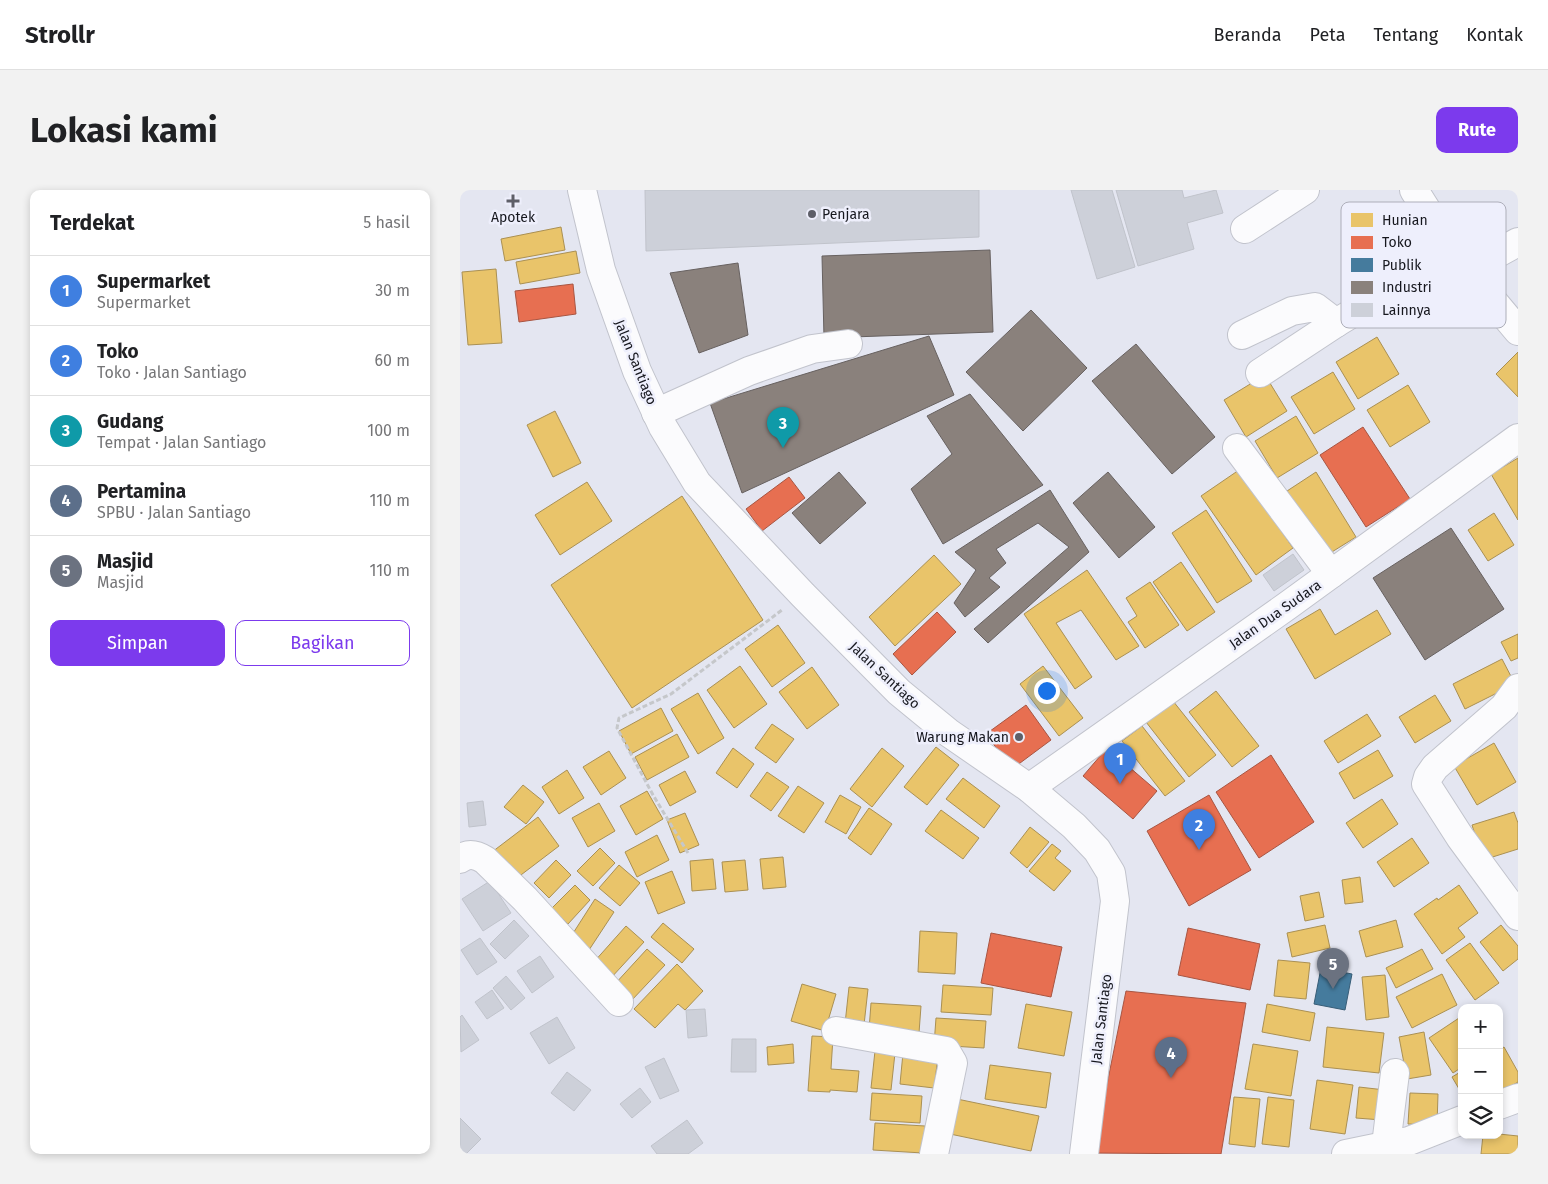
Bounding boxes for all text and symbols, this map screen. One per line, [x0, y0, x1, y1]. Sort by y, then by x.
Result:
text: Strollr [25, 21, 95, 49]
text: Beranda [1214, 24, 1282, 46]
text: Peta [1310, 24, 1345, 46]
text: Tentang [1373, 24, 1438, 46]
text: Kontak [1466, 24, 1523, 46]
button: Rute [1436, 107, 1518, 153]
text: Lokasi kami [30, 109, 218, 151]
marker: Apotek [507, 195, 519, 207]
legend [1341, 202, 1506, 328]
place label: Penjara [822, 206, 870, 223]
marker: Penjara [806, 208, 818, 220]
place label: Apotek [491, 209, 536, 226]
text: Terdekat [50, 210, 135, 236]
text: Hunian [1382, 212, 1428, 229]
text: 5 hasil [363, 213, 410, 232]
text: Toko [1382, 234, 1412, 251]
text: Publik [1382, 257, 1422, 274]
text: Supermarket [97, 270, 210, 293]
text: Industri [1382, 279, 1432, 296]
text: 1 [62, 281, 70, 300]
text: 30 m [375, 281, 410, 300]
text: Supermarket [97, 293, 191, 312]
text: Lainnya [1382, 302, 1431, 319]
street label: Jalan Santiago [611, 317, 660, 407]
text: Toko [97, 340, 139, 363]
text: 2 [62, 351, 70, 370]
text: 60 m [375, 351, 410, 370]
text: Toko · Jalan Santiago [97, 363, 247, 382]
pin: 3 [767, 407, 799, 448]
text: Gudang [97, 410, 163, 433]
text: 3 [62, 421, 70, 440]
text: 100 m [367, 421, 410, 440]
text: Tempat · Jalan Santiago [97, 433, 266, 452]
text: Pertamina [97, 480, 186, 503]
text: 4 [61, 491, 71, 510]
text: 110 m [369, 491, 410, 510]
text: SPBU · Jalan Santiago [97, 503, 251, 522]
text: Masjid [97, 550, 153, 573]
text: 5 [62, 561, 70, 580]
text: 110 m [369, 561, 410, 580]
text: Masjid [97, 573, 144, 592]
street label: Jalan Dua Sudara [1226, 576, 1324, 652]
button: Simpan [50, 620, 225, 666]
button: Bagikan [235, 620, 410, 666]
street label: Jalan Santiago [846, 638, 924, 712]
your location [1034, 678, 1060, 704]
place label: Warung Makan [916, 729, 1009, 746]
marker: Warung Makan [1013, 731, 1025, 743]
pin: 1 [1104, 743, 1136, 784]
pin: 2 [1183, 809, 1215, 850]
pin: 5 [1317, 948, 1349, 989]
street label: Jalan Santiago [1088, 973, 1115, 1065]
map controls [1458, 1004, 1503, 1139]
button: + [1458, 1004, 1503, 1049]
pin: 4 [1155, 1037, 1187, 1078]
button: − [1458, 1049, 1503, 1094]
button: layers [1458, 1094, 1503, 1139]

